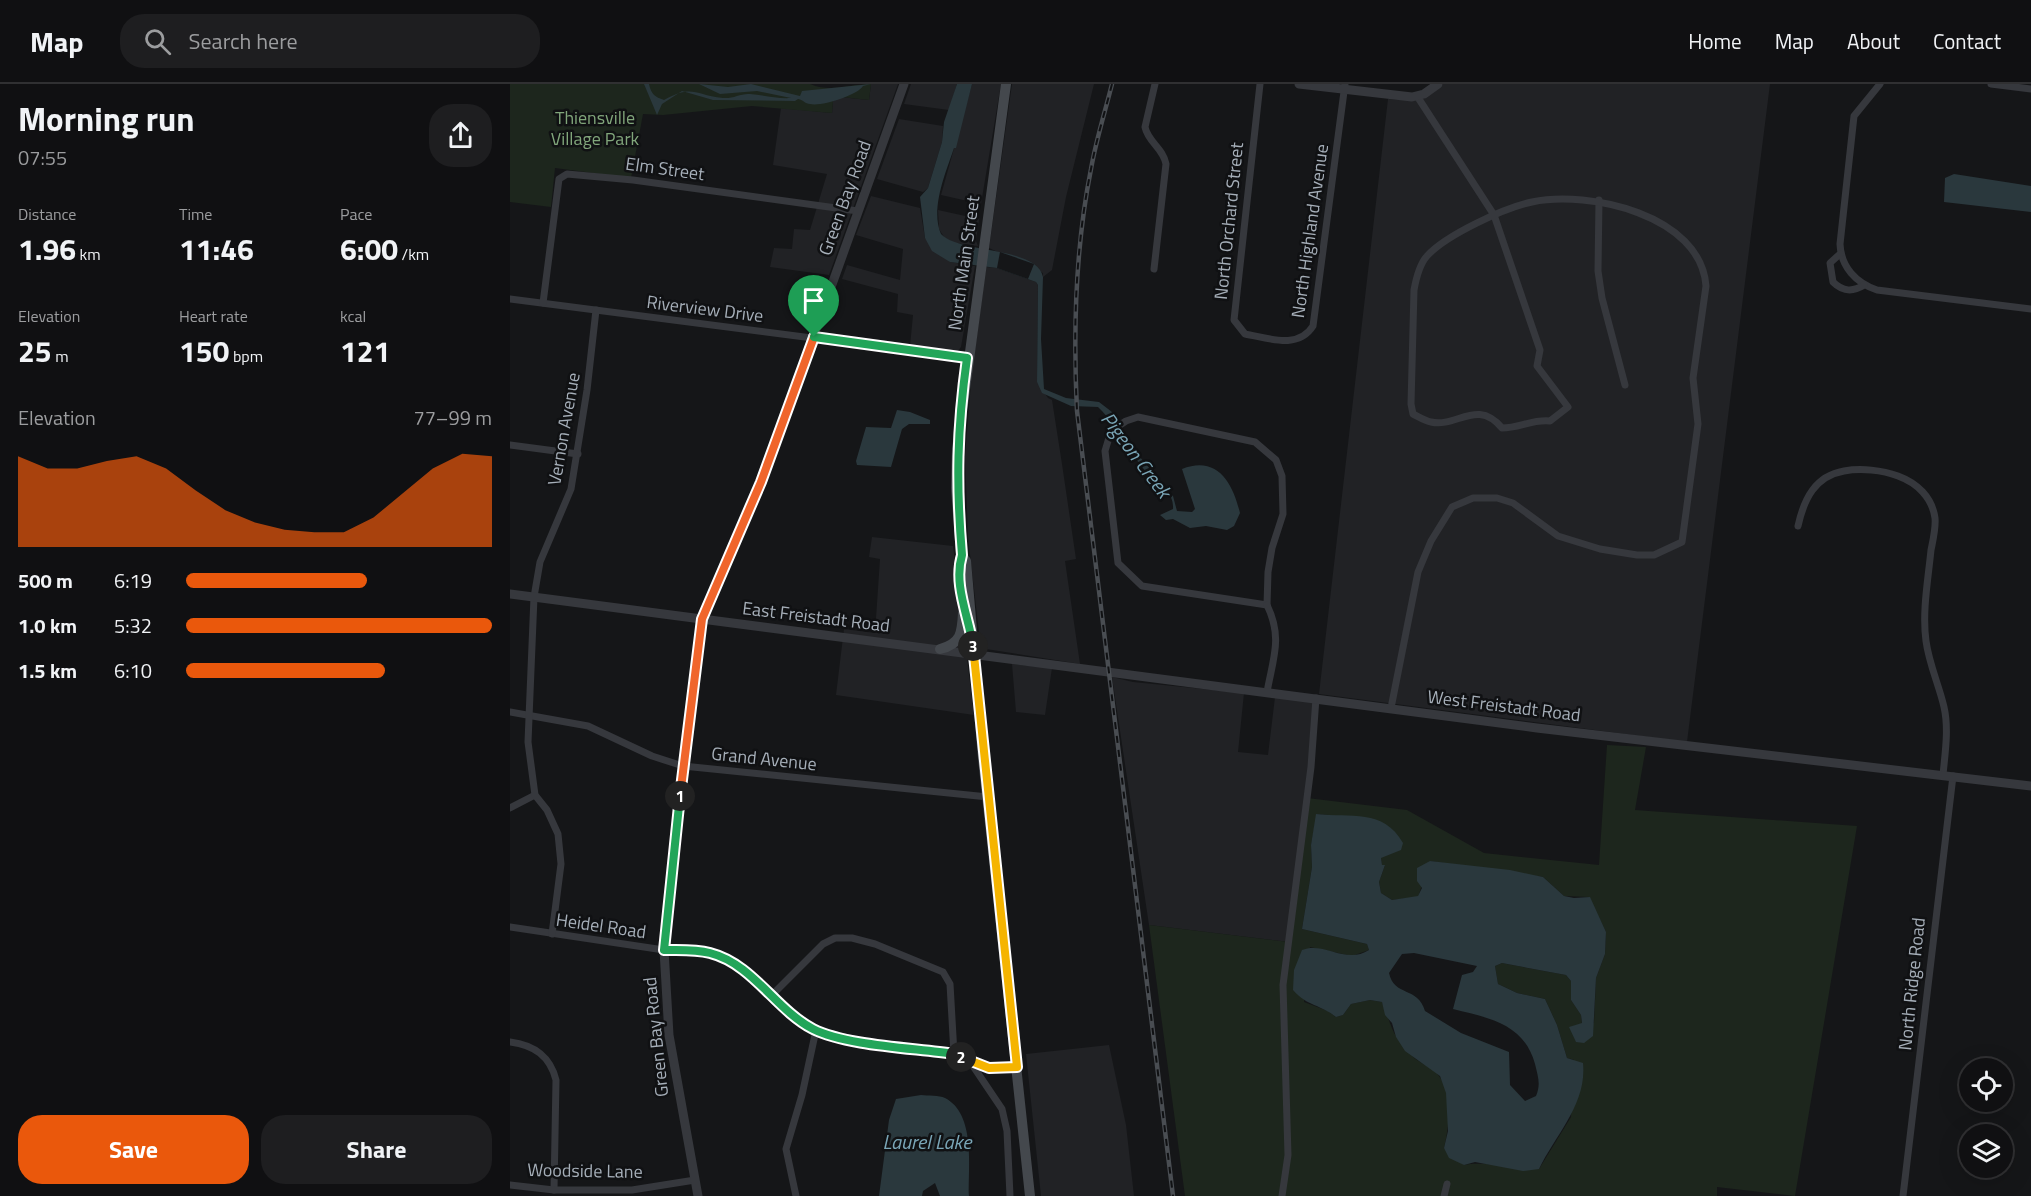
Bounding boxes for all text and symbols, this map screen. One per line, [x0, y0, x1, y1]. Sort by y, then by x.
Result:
search box [120, 14, 540, 68]
text: Map [30, 20, 84, 63]
text: Search here [189, 24, 298, 58]
icon: search [141, 25, 174, 58]
text: Home [1688, 25, 1742, 57]
text: Map [1775, 25, 1814, 57]
text: About [1847, 25, 1900, 57]
text: Contact [1933, 25, 2001, 57]
text: Morning run [18, 94, 195, 144]
button: share [429, 104, 492, 167]
park label: Thiensville Village Park [551, 104, 640, 152]
street label: Green Bay Road [811, 137, 878, 259]
street label: North Orchard Street [1207, 140, 1250, 301]
text: 07:55 [18, 142, 67, 173]
street label: North Highland Avenue [1284, 142, 1335, 320]
street label: Elm Street [624, 150, 707, 188]
street label: North Main Street [941, 193, 986, 332]
text: Distance [18, 202, 76, 226]
text: Time [179, 202, 212, 226]
text: Pace [340, 202, 372, 226]
text: 1.96 [18, 226, 76, 272]
text: 11:46 [179, 226, 254, 272]
text: 6:00 [340, 226, 398, 272]
text: km [76, 242, 101, 266]
text: /km [398, 242, 429, 266]
pin [788, 275, 839, 337]
icon: arrive [797, 284, 830, 317]
street label: Riverview Drive [645, 288, 765, 329]
text: Elevation [18, 304, 80, 328]
text: Heart rate [179, 304, 248, 328]
text: kcal [340, 304, 366, 328]
text: 25 [18, 328, 52, 374]
text: 150 [179, 328, 229, 374]
text: 121 [340, 328, 390, 374]
text: m [52, 344, 69, 368]
text: bpm [229, 344, 263, 368]
street label: Vernon Avenue [540, 370, 587, 488]
text: Elevation [18, 402, 96, 433]
text: 77–99 m [413, 402, 492, 433]
water label: Pigeon Creek [1094, 405, 1181, 506]
text: 500 m [18, 565, 73, 596]
text: 6:19 [114, 565, 152, 596]
street label: East Freistadt Road [741, 594, 891, 639]
text: 1.0 km [18, 610, 77, 641]
text: 5:32 [114, 610, 152, 641]
pin: 3 [958, 631, 988, 661]
text: 3 [969, 634, 977, 658]
text: 1.5 km [18, 655, 77, 686]
text: 6:10 [114, 655, 152, 686]
street label: West Freistadt Road [1426, 683, 1582, 728]
street label: Grand Avenue [710, 740, 818, 777]
pin: 1 [665, 781, 695, 811]
text: 1 [676, 784, 684, 808]
street label: Heidel Road [554, 906, 648, 945]
street label: North Ridge Road [1891, 916, 1932, 1052]
street label: Green Bay Road [636, 976, 675, 1098]
pin: 2 [946, 1042, 976, 1072]
text: 2 [957, 1045, 965, 1069]
map controls [1959, 1058, 2013, 1178]
button: locate [1959, 1058, 2013, 1112]
button: Save [18, 1115, 249, 1184]
button: Share [261, 1115, 492, 1184]
button: layers [1959, 1124, 2013, 1178]
water label: Laurel Lake [883, 1126, 973, 1157]
street label: Woodside Lane [527, 1156, 643, 1185]

